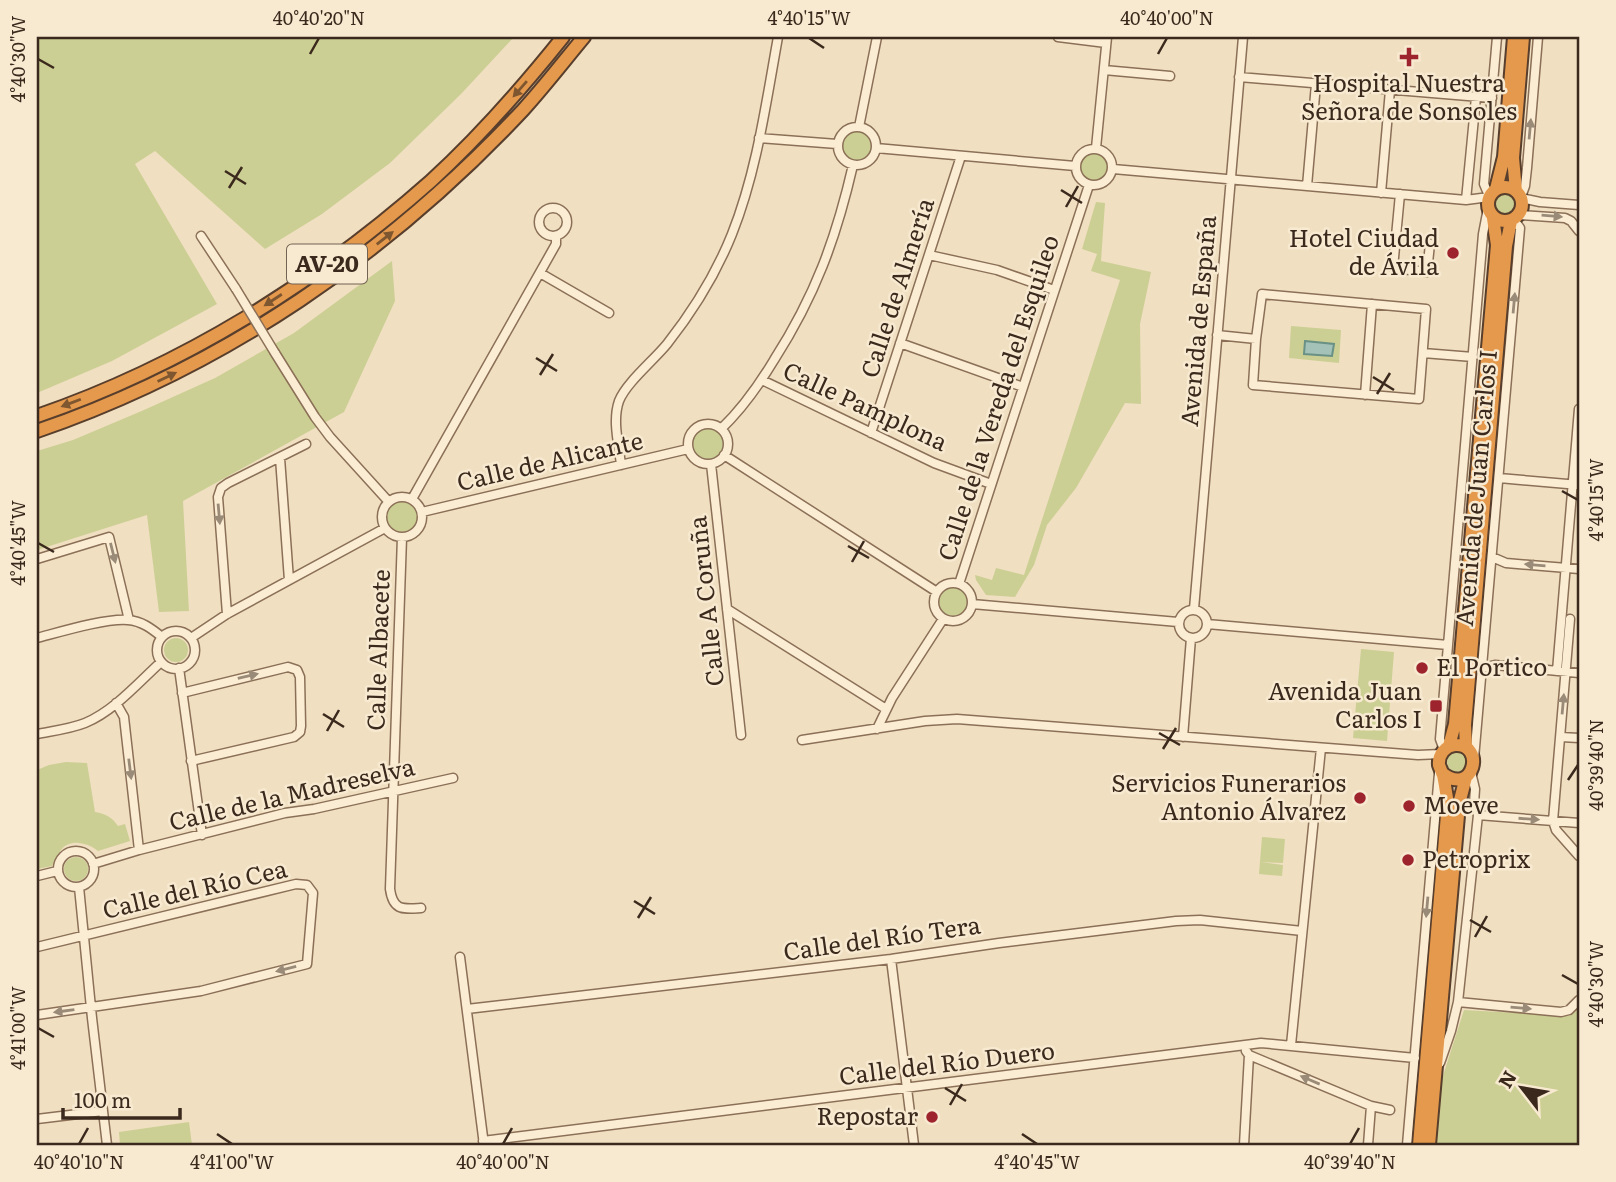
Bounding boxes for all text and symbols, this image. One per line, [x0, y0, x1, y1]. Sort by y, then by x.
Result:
text: 40°40'20"N [273, 4, 365, 31]
text: 4°40'15"W [767, 4, 851, 31]
text: 40°40'00"N [1120, 4, 1214, 31]
text: 4°40'30"W [4, 15, 31, 102]
marker: Hospital Nuestra Señora de Sonsoles [1399, 47, 1419, 67]
place label: Hospital Nuestra Señora de Sonsoles [1301, 64, 1517, 127]
one-way arrow [513, 81, 528, 98]
one-way arrow [1525, 118, 1536, 140]
street label: Calle de Almería [850, 193, 941, 382]
one-way arrow [1541, 211, 1563, 222]
street label: Avenida de España [1170, 214, 1223, 428]
place label: Hotel Ciudad de Ávila [1289, 219, 1439, 282]
one-way arrow [376, 230, 394, 245]
street label: Calle de la Vereda del Esquileo [927, 230, 1066, 565]
road number: AV-20 [287, 244, 367, 284]
marker: Hotel Ciudad de Ávila [1445, 245, 1461, 261]
one-way arrow [1509, 292, 1520, 314]
one-way arrow [264, 294, 283, 307]
street label: Avenida de Juan Carlos I [1445, 348, 1504, 628]
street label: Calle Pamplona [778, 351, 954, 458]
one-way arrow [158, 371, 178, 383]
one-way arrow [61, 398, 82, 409]
street label: Calle de Alicante [453, 421, 646, 498]
text: 4°40'15"W [1582, 458, 1609, 542]
text: 4°40'45"W [4, 500, 31, 586]
one-way arrow [214, 503, 225, 525]
street label: Calle A Coruña [678, 514, 731, 688]
one-way arrow [108, 542, 119, 564]
one-way arrow [1524, 559, 1546, 570]
street label: Calle Albacete [356, 569, 397, 731]
place label: El Portico [1436, 648, 1547, 683]
marker: El Portico [1414, 660, 1430, 676]
one-way arrow [238, 670, 260, 681]
place label: Avenida Juan Carlos I [1268, 672, 1422, 735]
one-way arrow [1558, 693, 1569, 715]
marker: Avenida Juan Carlos I [1428, 698, 1444, 714]
text: 40°39'40"N [1582, 719, 1609, 811]
street label: Calle de la Madreselva [165, 747, 418, 838]
one-way arrow [124, 758, 135, 780]
place label: Servicios Funerarios Antonio Álvarez [1111, 764, 1346, 827]
place label: Moeve [1423, 786, 1499, 821]
marker: Servicios Funerarios Antonio Álvarez [1352, 790, 1368, 806]
marker: Moeve [1401, 798, 1417, 814]
one-way arrow [1518, 814, 1540, 825]
place label: Petroprix [1422, 840, 1531, 875]
street label: Calle del Río Cea [99, 849, 290, 926]
marker: Petroprix [1400, 852, 1416, 868]
one-way arrow [1421, 897, 1432, 919]
street label: Calle del Río Tera [781, 905, 983, 968]
text: 4°40'30"W [1582, 940, 1609, 1027]
one-way arrow [275, 964, 297, 975]
text: 4°41'00"W [4, 986, 31, 1070]
one-way arrow [1510, 1003, 1532, 1014]
one-way arrow [53, 1006, 75, 1017]
street label: Calle del Río Duero [837, 1031, 1057, 1092]
north arrow [1486, 1052, 1556, 1122]
text: N [1490, 1065, 1523, 1093]
one-way arrow [1300, 1074, 1320, 1086]
scale bar [63, 1077, 180, 1121]
text: 100 m [74, 1083, 131, 1114]
place label: Repostar [816, 1097, 919, 1132]
marker: Repostar [924, 1109, 940, 1125]
text: 40°40'10"N [34, 1148, 124, 1175]
text: 4°41'00"W [190, 1148, 274, 1175]
text: 40°40'00"N [456, 1148, 550, 1175]
text: 4°40'45"W [994, 1148, 1080, 1175]
text: 40°39'40"N [1304, 1148, 1396, 1175]

